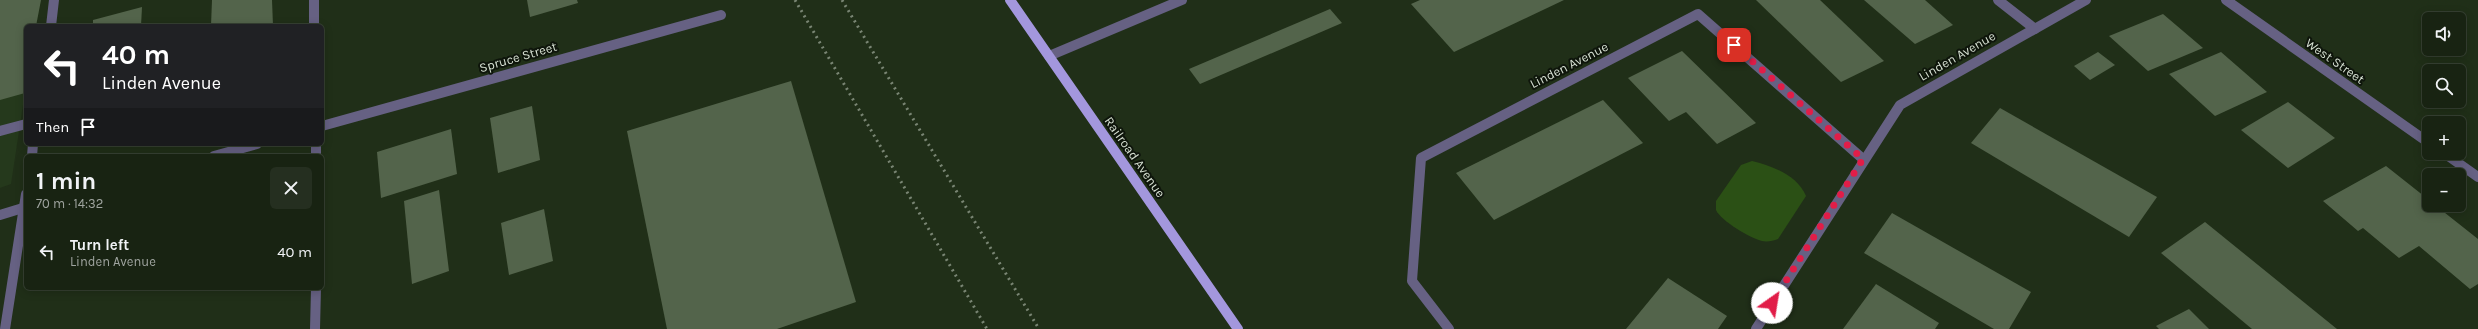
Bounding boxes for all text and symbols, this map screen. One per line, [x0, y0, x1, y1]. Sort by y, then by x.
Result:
map controls [2422, 12, 2466, 212]
button: sound [2422, 12, 2466, 56]
pin [1717, 28, 1751, 62]
street label: Linden Avenue [1916, 28, 1998, 84]
icon: arrive [1723, 34, 1745, 56]
street label: West Street [2303, 35, 2367, 87]
text: 40 m [102, 38, 170, 71]
street label: Spruce Street [477, 39, 559, 75]
street label: Linden Avenue [1527, 39, 1611, 91]
icon: left [36, 40, 88, 92]
button: search [2422, 64, 2466, 108]
text: Linden Avenue [102, 72, 221, 94]
street label: Railroad Avenue [1102, 114, 1169, 201]
icon: arrive [77, 116, 99, 138]
button: + [2422, 116, 2466, 160]
text: Then [36, 118, 69, 136]
text: 1 min [36, 167, 96, 195]
button: close [270, 167, 312, 209]
button: − [2422, 168, 2466, 212]
text: 70 m · 14:32 [36, 196, 103, 211]
text: Turn left [70, 236, 129, 254]
icon: left [36, 241, 58, 263]
text: 40 m [277, 243, 312, 261]
text: Linden Avenue [70, 254, 156, 269]
position arrow [1751, 282, 1793, 324]

